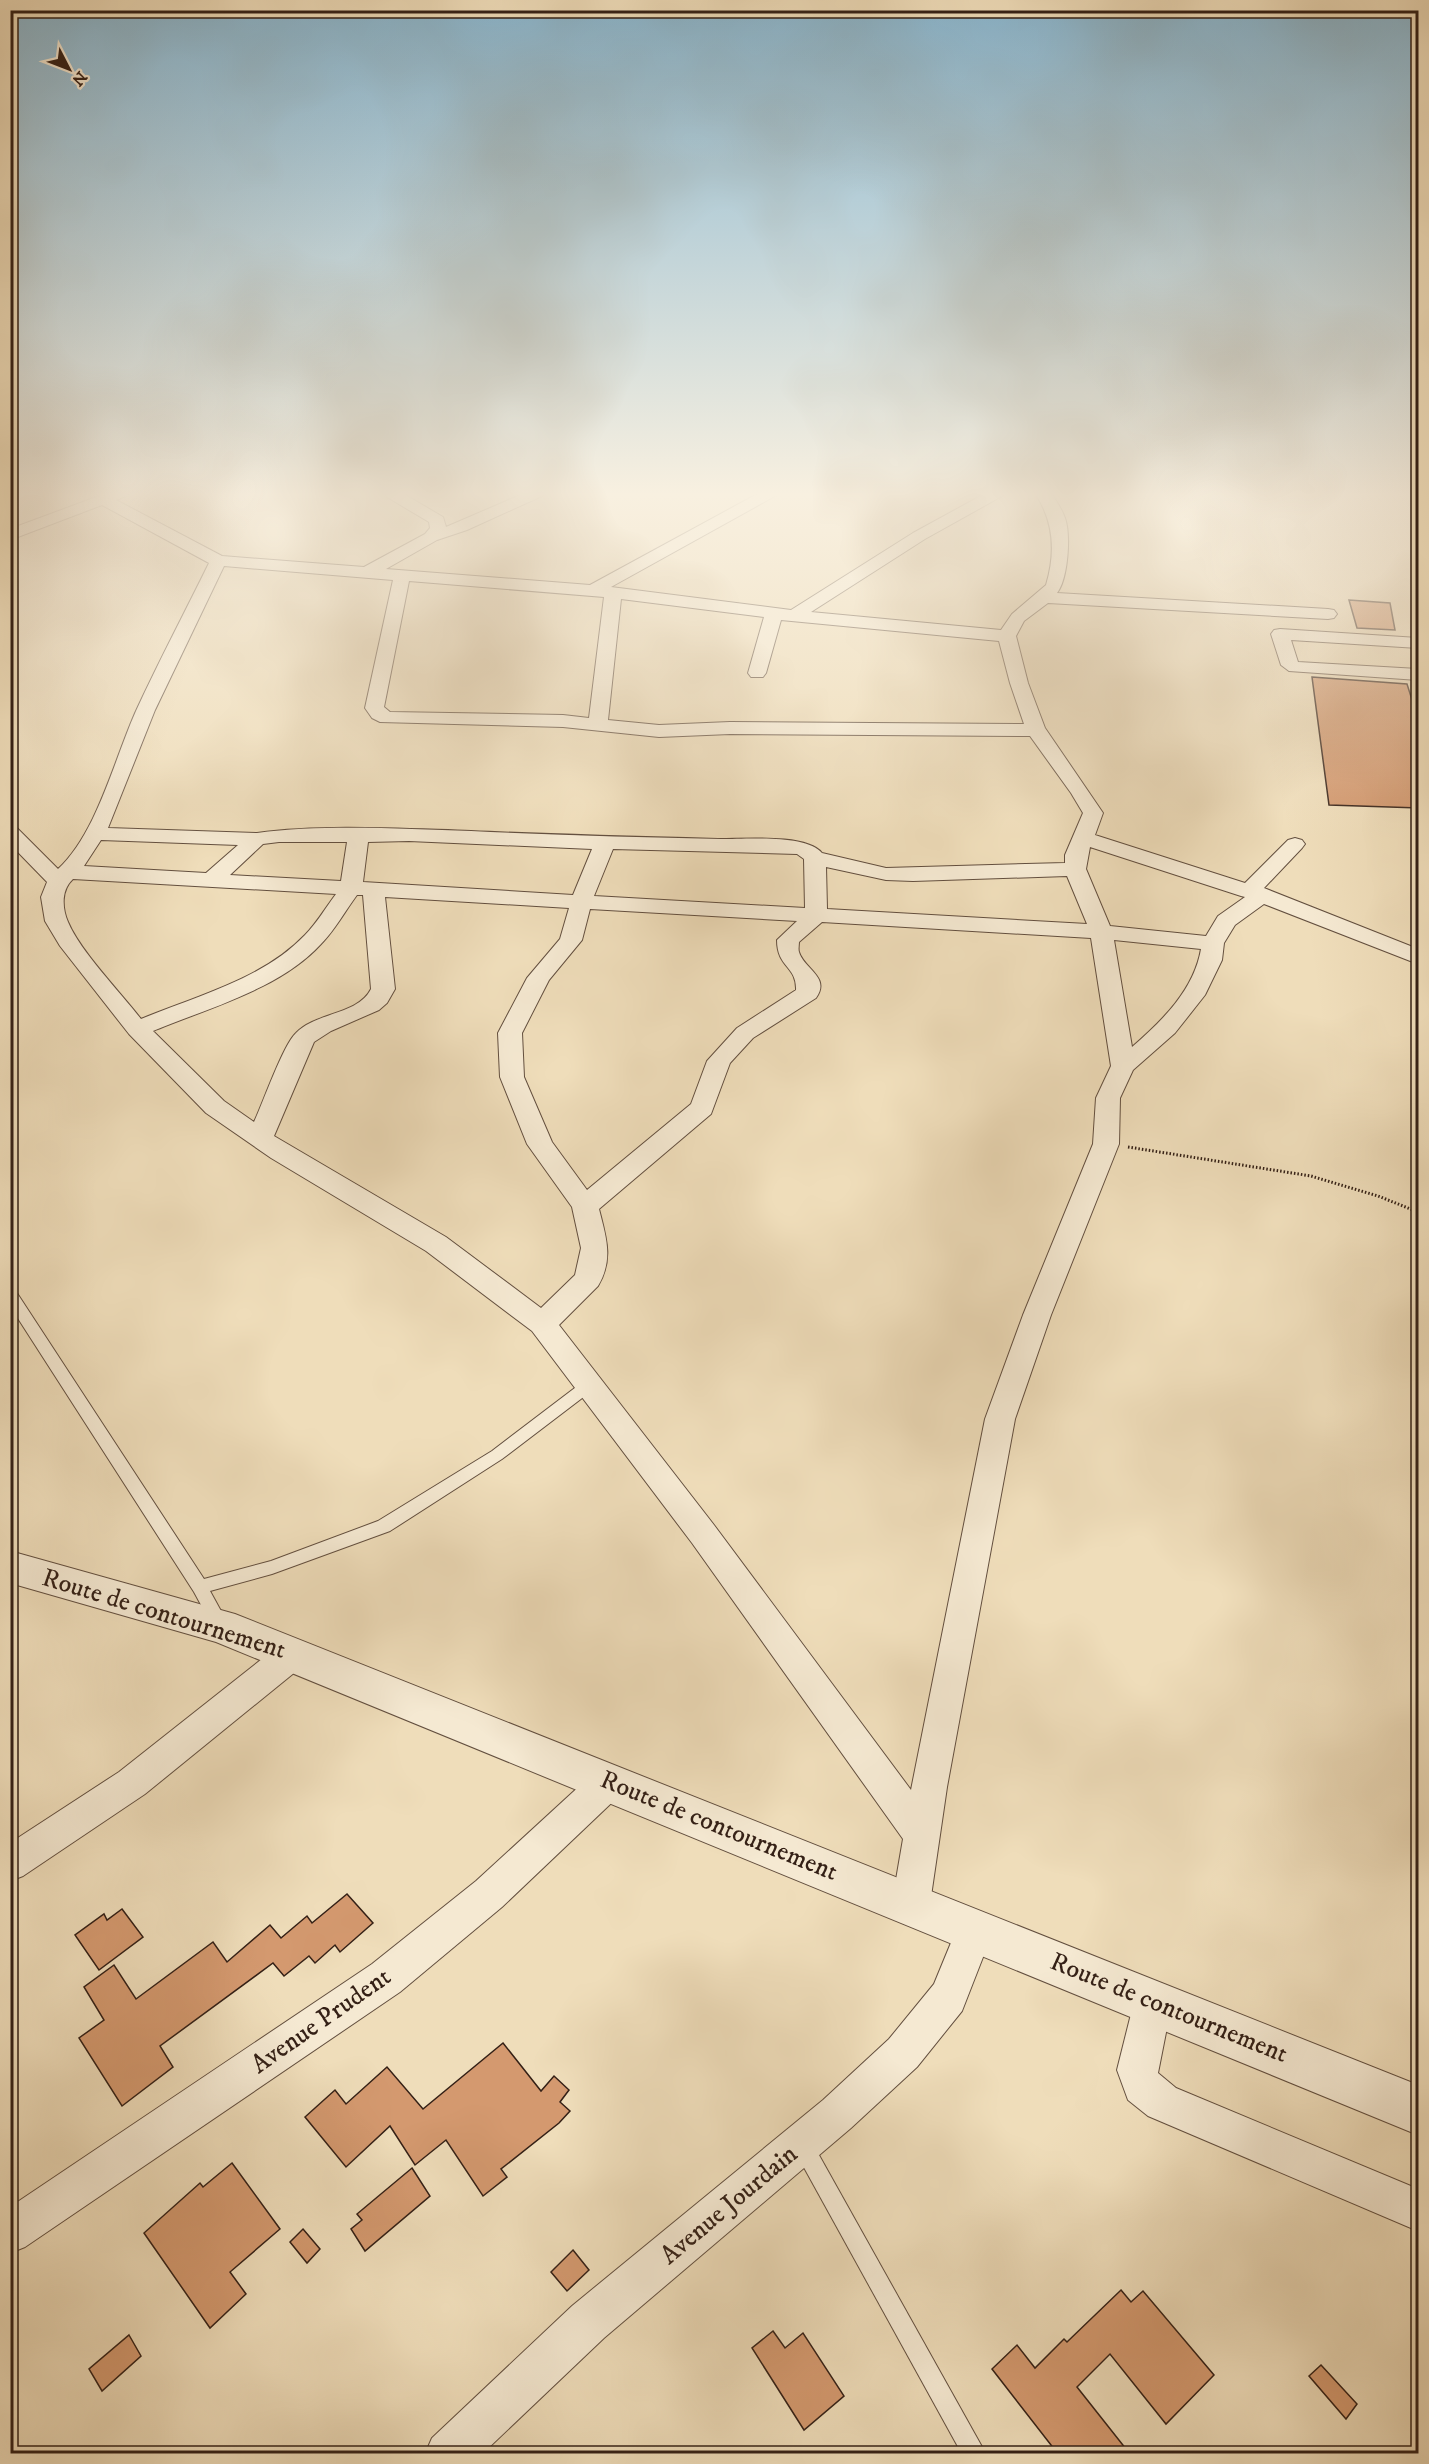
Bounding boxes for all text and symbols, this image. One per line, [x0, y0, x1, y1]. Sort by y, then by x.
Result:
north arrow [39, 39, 99, 99]
text: N [68, 67, 91, 90]
street label: Route de contournement [38, 1561, 290, 1667]
street label: Route de contournement [595, 1763, 843, 1889]
street label: Route de contournement [1045, 1945, 1293, 2071]
street label: Avenue Prudent [245, 1961, 397, 2081]
street label: Avenue Jourdain [653, 2138, 805, 2272]

